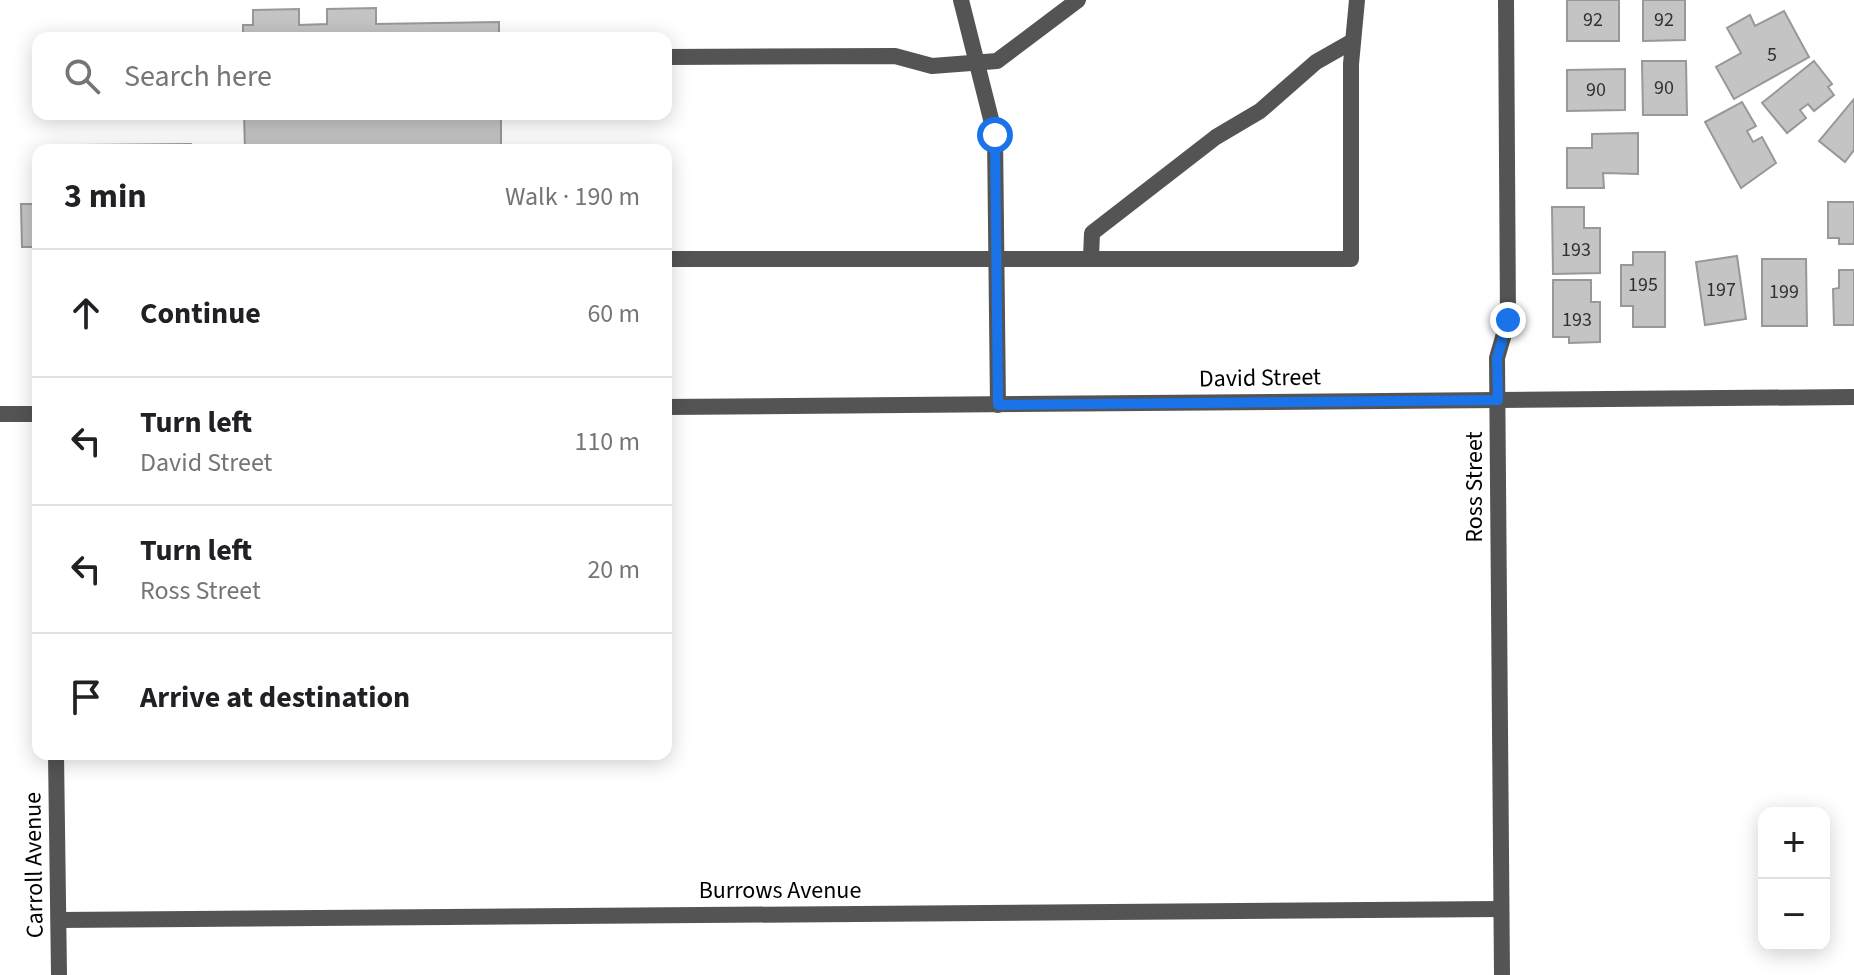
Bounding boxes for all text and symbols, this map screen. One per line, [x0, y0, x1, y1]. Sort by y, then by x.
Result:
house number: 92 [1583, 6, 1603, 34]
house number: 92 [1654, 6, 1674, 34]
search box [32, 32, 672, 120]
house number: 5 [1767, 41, 1777, 69]
icon: search [60, 54, 104, 98]
text: Search here [124, 55, 272, 98]
house number: 90 [1654, 74, 1674, 102]
house number: 90 [1586, 76, 1606, 104]
route start [977, 117, 1013, 153]
text: 3 min [64, 172, 147, 221]
text: Walk · 190 m [505, 178, 640, 215]
house number: 193 [1561, 236, 1591, 264]
house number: 195 [1628, 271, 1658, 299]
house number: 197 [1706, 276, 1736, 304]
house number: 199 [1769, 278, 1799, 306]
icon: ahead [64, 291, 108, 335]
text: Continue [140, 292, 261, 335]
text: 60 m [587, 295, 640, 332]
route end [1490, 302, 1526, 338]
house number: 193 [1562, 306, 1592, 334]
street label: David Street [1199, 359, 1321, 397]
text: Turn left [140, 401, 252, 444]
icon: left [64, 419, 108, 463]
text: 110 m [574, 423, 640, 460]
street label: Ross Street [1457, 431, 1492, 543]
text: David Street [140, 444, 272, 481]
text: Turn left [140, 529, 252, 572]
icon: left [64, 547, 108, 591]
text: 20 m [587, 551, 640, 588]
text: Ross Street [140, 572, 261, 609]
icon: arrive [64, 675, 108, 719]
text: Arrive at destination [140, 676, 410, 719]
street label: Carroll Avenue [15, 792, 53, 938]
map controls [1758, 807, 1830, 951]
button: + [1758, 807, 1830, 879]
street label: Burrows Avenue [699, 873, 861, 908]
button: − [1758, 879, 1830, 951]

